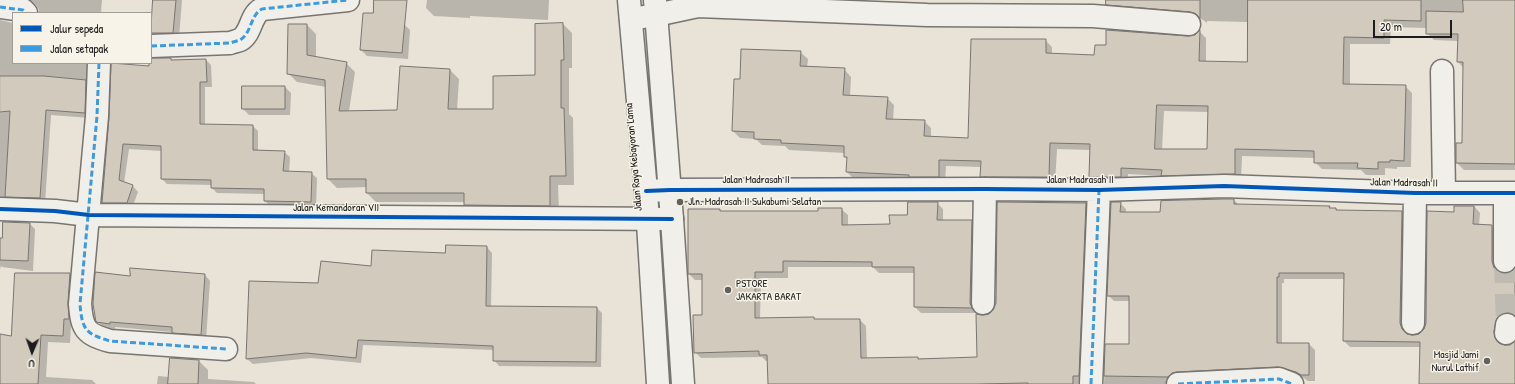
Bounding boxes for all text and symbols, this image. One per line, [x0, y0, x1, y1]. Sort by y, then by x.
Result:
legend [12, 12, 152, 64]
scale bar [1375, 12, 1454, 38]
text: 20 m [1380, 18, 1402, 35]
text: Jalur sepeda [50, 20, 103, 37]
text: Jalan setapak [50, 40, 108, 57]
street label: Jalan Raya Kebayoran Lama [623, 103, 645, 211]
street label: Jalan Madrasah II [722, 173, 790, 187]
street label: Jalan Madrasah II [1046, 173, 1114, 187]
street label: Jalan Madrasah II [1370, 176, 1438, 190]
place label: Jln. Madrasah II Sukabumi Selatan [688, 195, 821, 209]
marker: Jln. Madrasah II Sukabumi Selatan [675, 197, 685, 207]
street label: Jalan Kemandoran VII [293, 201, 379, 215]
place label: PSTORE JAKARTA BARAT [736, 277, 801, 303]
marker: PSTORE JAKARTA BARAT [723, 285, 733, 295]
north arrow [12, 332, 52, 372]
place label: Masjid Jami Nurul Lathif [1431, 348, 1479, 374]
marker: Masjid Jami Nurul Lathif [1482, 356, 1492, 366]
text: U [28, 357, 35, 371]

